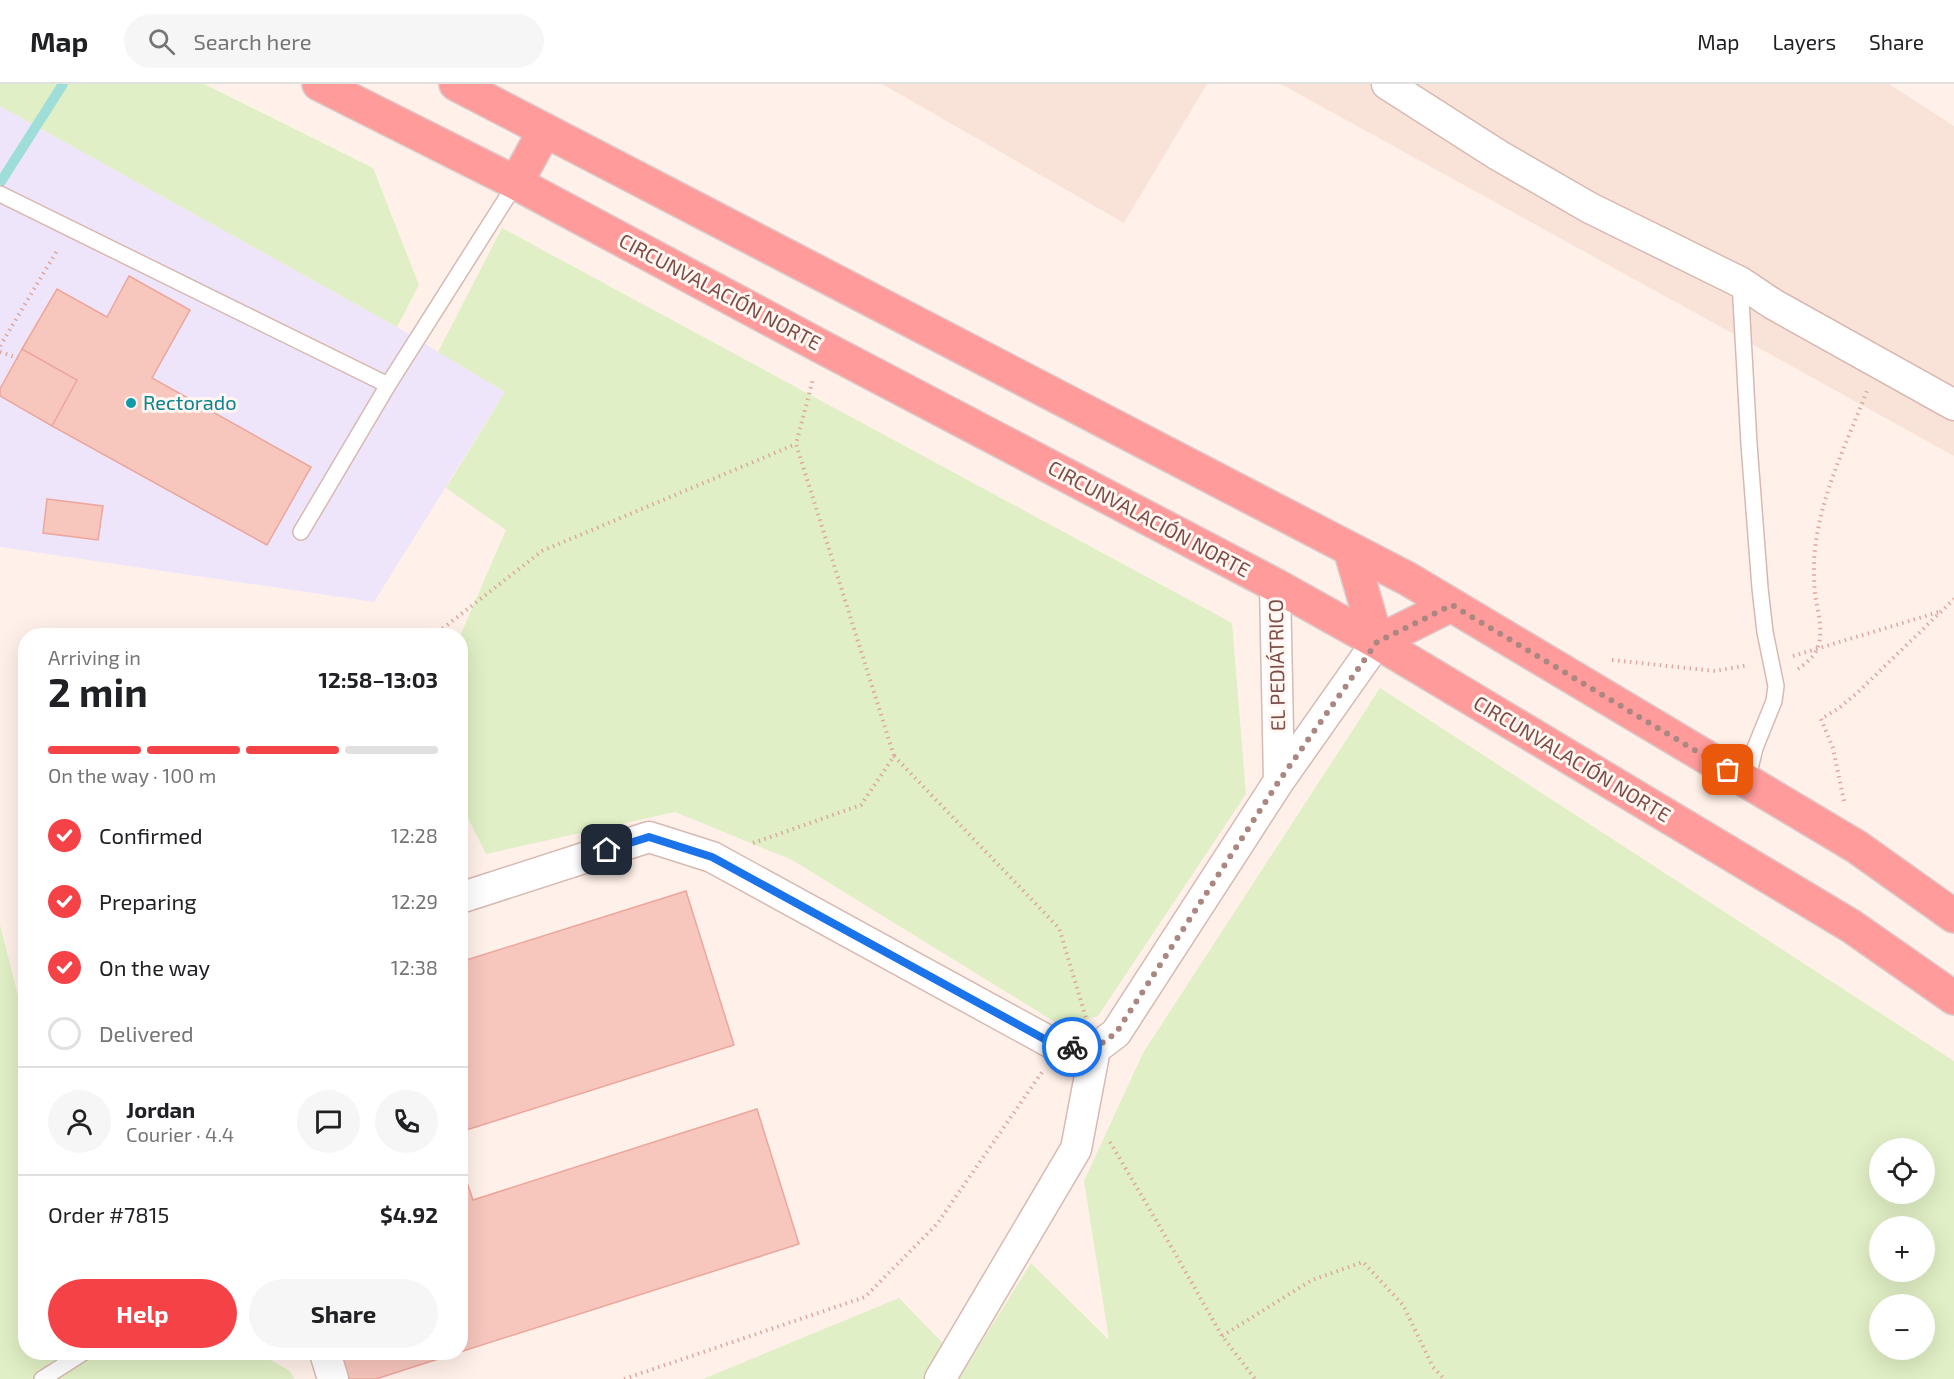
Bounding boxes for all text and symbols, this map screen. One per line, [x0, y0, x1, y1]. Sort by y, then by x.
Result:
search box [124, 14, 544, 68]
text: Map [30, 24, 88, 58]
icon: search [145, 25, 178, 58]
text: Search here [193, 28, 312, 54]
text: Map [1697, 29, 1739, 54]
text: Layers [1772, 29, 1836, 54]
text: Share [1869, 29, 1924, 54]
street label: CIRCUNVALACIÓN NORTE [615, 228, 826, 355]
place label: Rectorado [143, 390, 237, 414]
marker: Rectorado [124, 396, 138, 410]
street label: CIRCUNVALACIÓN NORTE [1044, 455, 1255, 582]
street label: EL PEDIÁTRICO [1263, 599, 1289, 731]
text: Arriving in [48, 645, 141, 669]
text: 12:58–13:03 [319, 666, 438, 692]
text: 2 min [48, 668, 148, 715]
street label: CIRCUNVALACIÓN NORTE [1470, 690, 1675, 826]
pin [1702, 744, 1753, 795]
icon: bag [1711, 753, 1744, 786]
text: On the way · 100 m [48, 763, 216, 787]
icon: check [48, 819, 81, 852]
text: Confirmed [99, 822, 203, 848]
text: 12:28 [391, 823, 438, 847]
pin [581, 824, 632, 875]
icon: home [590, 833, 623, 866]
icon: check [48, 885, 81, 918]
text: Preparing [99, 888, 197, 914]
text: 12:29 [391, 889, 438, 913]
icon: check [48, 951, 81, 984]
text: On the way [99, 954, 210, 980]
text: 12:38 [391, 955, 438, 979]
courier [1042, 1017, 1102, 1077]
text: Delivered [99, 1020, 194, 1046]
icon: bike [1056, 1031, 1089, 1064]
button: person [48, 1090, 111, 1153]
button: chat [297, 1090, 360, 1153]
button: phone [375, 1090, 438, 1153]
text: Jordan [126, 1096, 195, 1122]
text: Courier · 4.4 [126, 1122, 234, 1146]
map controls [1869, 1138, 1935, 1360]
button: locate [1869, 1138, 1935, 1204]
text: Order #7815 [48, 1201, 169, 1227]
text: $4.92 [380, 1201, 438, 1227]
button: + [1869, 1216, 1935, 1282]
button: Help [48, 1279, 237, 1348]
button: Share [249, 1279, 438, 1348]
button: − [1869, 1294, 1935, 1360]

